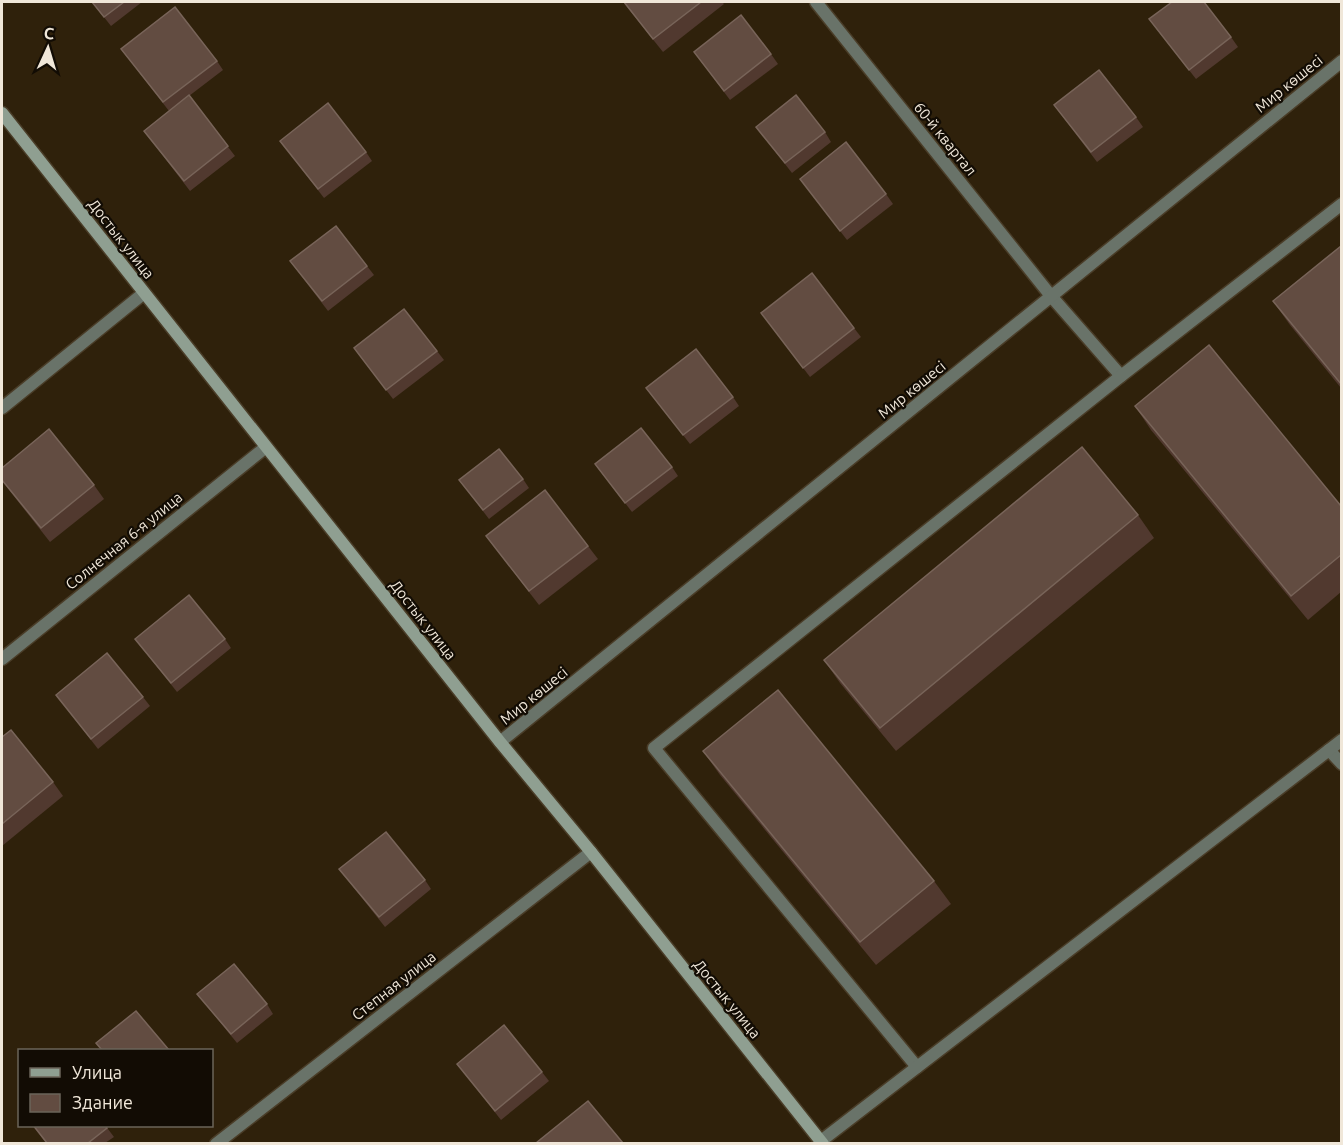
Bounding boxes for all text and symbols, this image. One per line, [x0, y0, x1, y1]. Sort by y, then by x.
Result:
north arrow [18, 18, 78, 78]
text: С [43, 24, 55, 42]
street label: Мир көшесі [1252, 51, 1326, 116]
street label: 60-й квартал [911, 99, 980, 179]
street label: Достык улица [85, 195, 158, 282]
street label: Мир көшесі [875, 357, 949, 422]
street label: Солнечная 6-я улица [62, 488, 185, 593]
street label: Достык улица [387, 576, 460, 663]
street label: Мир көшесі [497, 663, 571, 728]
street label: Степная улица [348, 948, 439, 1024]
street label: Достык улица [690, 956, 764, 1042]
legend [18, 1049, 213, 1127]
text: Улица [72, 1062, 122, 1082]
text: Здание [72, 1092, 133, 1112]

